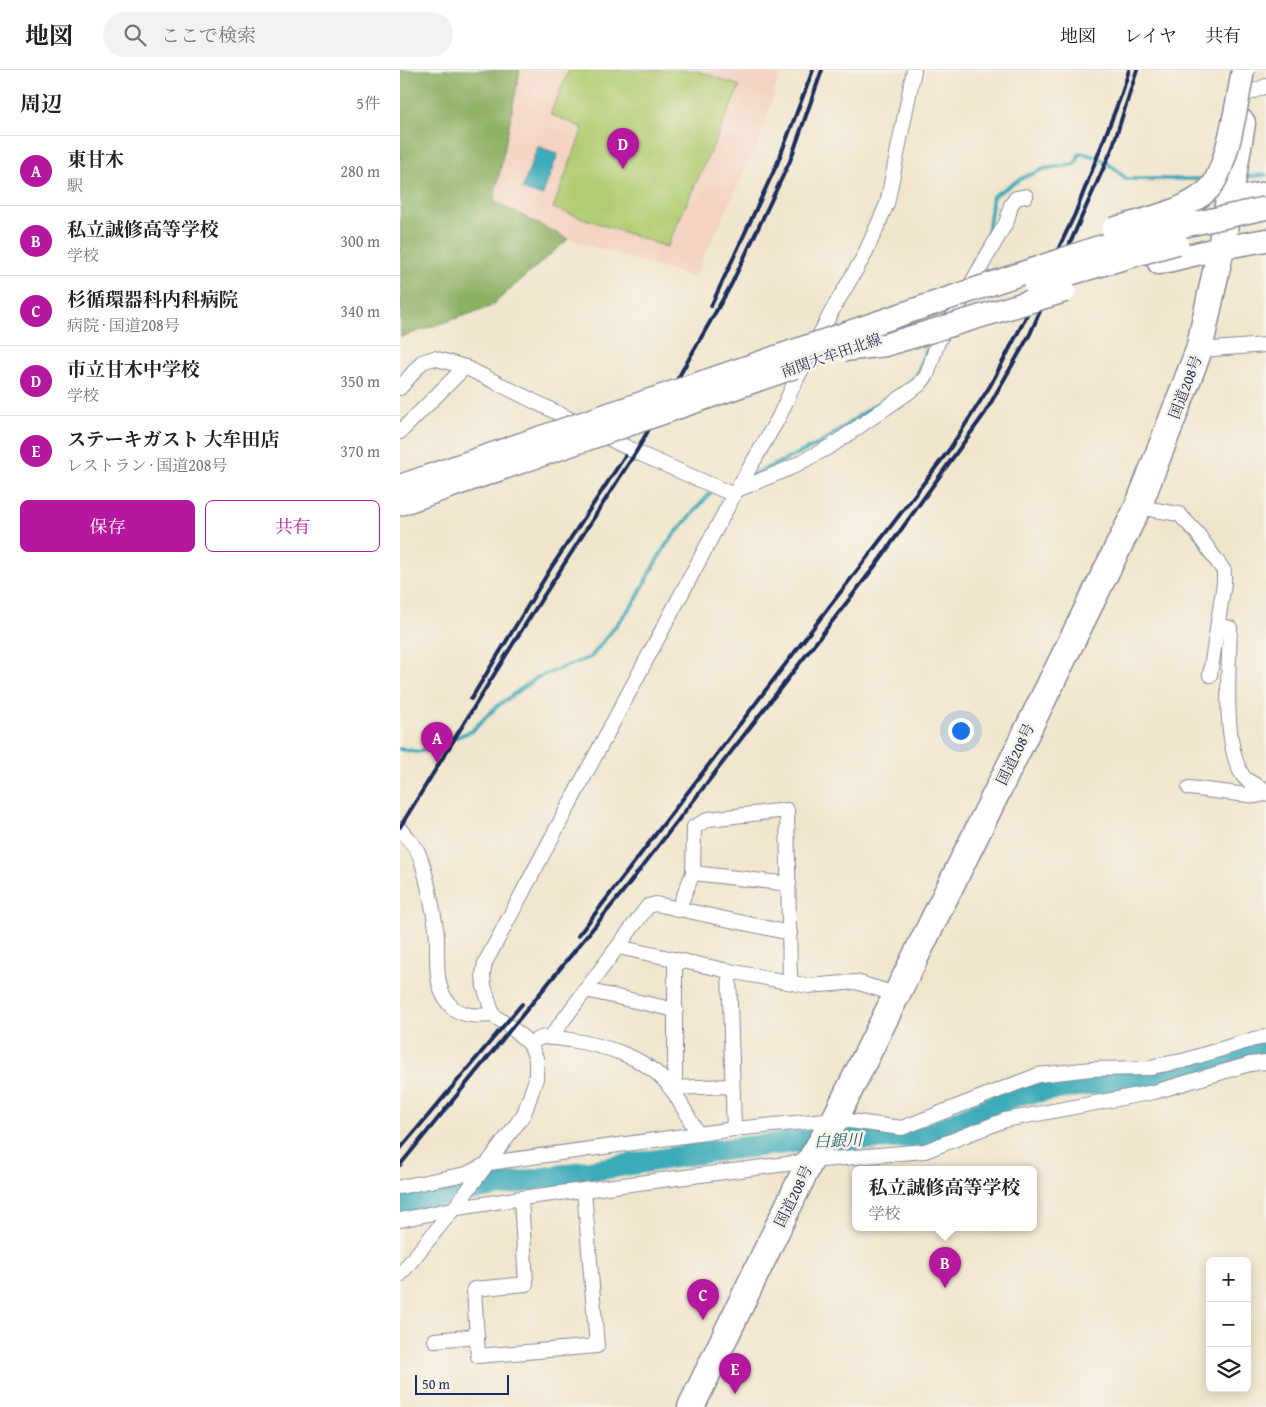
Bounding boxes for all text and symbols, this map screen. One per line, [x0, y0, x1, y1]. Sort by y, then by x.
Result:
search box [103, 12, 453, 57]
text: 地図 [25, 18, 73, 53]
icon: search [121, 21, 149, 49]
text: ここで検索 [161, 21, 256, 49]
text: 地図 [1060, 22, 1096, 49]
text: レイヤ [1124, 22, 1177, 49]
text: 共有 [1205, 22, 1241, 49]
text: 周辺 [20, 88, 62, 119]
text: 5件 [356, 91, 380, 115]
pin: D [607, 128, 639, 169]
text: 東甘木 [67, 145, 124, 173]
text: A [31, 159, 41, 183]
text: 280 m [340, 159, 380, 183]
text: 駅 [67, 173, 83, 197]
text: 私立誠修高等学校 [67, 215, 219, 243]
text: B [31, 229, 41, 253]
text: 300 m [340, 229, 380, 253]
text: 学校 [67, 243, 99, 267]
text: 杉循環器科内科病院 [67, 285, 238, 313]
text: C [31, 299, 41, 323]
text: 340 m [340, 299, 380, 323]
text: 病院 · 国道208号 [67, 313, 180, 337]
street label: 南関大牟田北線 [778, 328, 884, 382]
street label: 国道208号 [1163, 352, 1207, 422]
text: 市立甘木中学校 [67, 355, 200, 383]
text: D [31, 369, 41, 393]
text: 350 m [340, 369, 380, 393]
text: 学校 [67, 383, 99, 407]
text: ステーキガスト 大牟田店 [67, 425, 280, 453]
text: E [32, 439, 40, 463]
text: 370 m [340, 439, 380, 463]
text: レストラン · 国道208号 [67, 453, 227, 477]
button: 保存 [20, 500, 195, 552]
button: 共有 [205, 500, 380, 552]
your location [948, 718, 974, 744]
street label: 国道208号 [991, 719, 1039, 789]
pin: A [421, 722, 453, 763]
water label: 白銀川 [814, 1127, 864, 1153]
street label: 国道208号 [769, 1161, 817, 1231]
popup [852, 1166, 1037, 1231]
text: 私立誠修高等学校 [868, 1173, 1021, 1201]
text: 学校 [868, 1201, 901, 1225]
pin: B [929, 1247, 961, 1288]
map controls [1206, 1257, 1251, 1392]
button: + [1206, 1257, 1251, 1302]
pin: C [687, 1279, 719, 1320]
button: − [1206, 1302, 1251, 1347]
button: layers [1206, 1347, 1251, 1392]
pin: E [719, 1353, 751, 1394]
scale bar [415, 1372, 509, 1395]
text: 50 m [422, 1374, 450, 1394]

